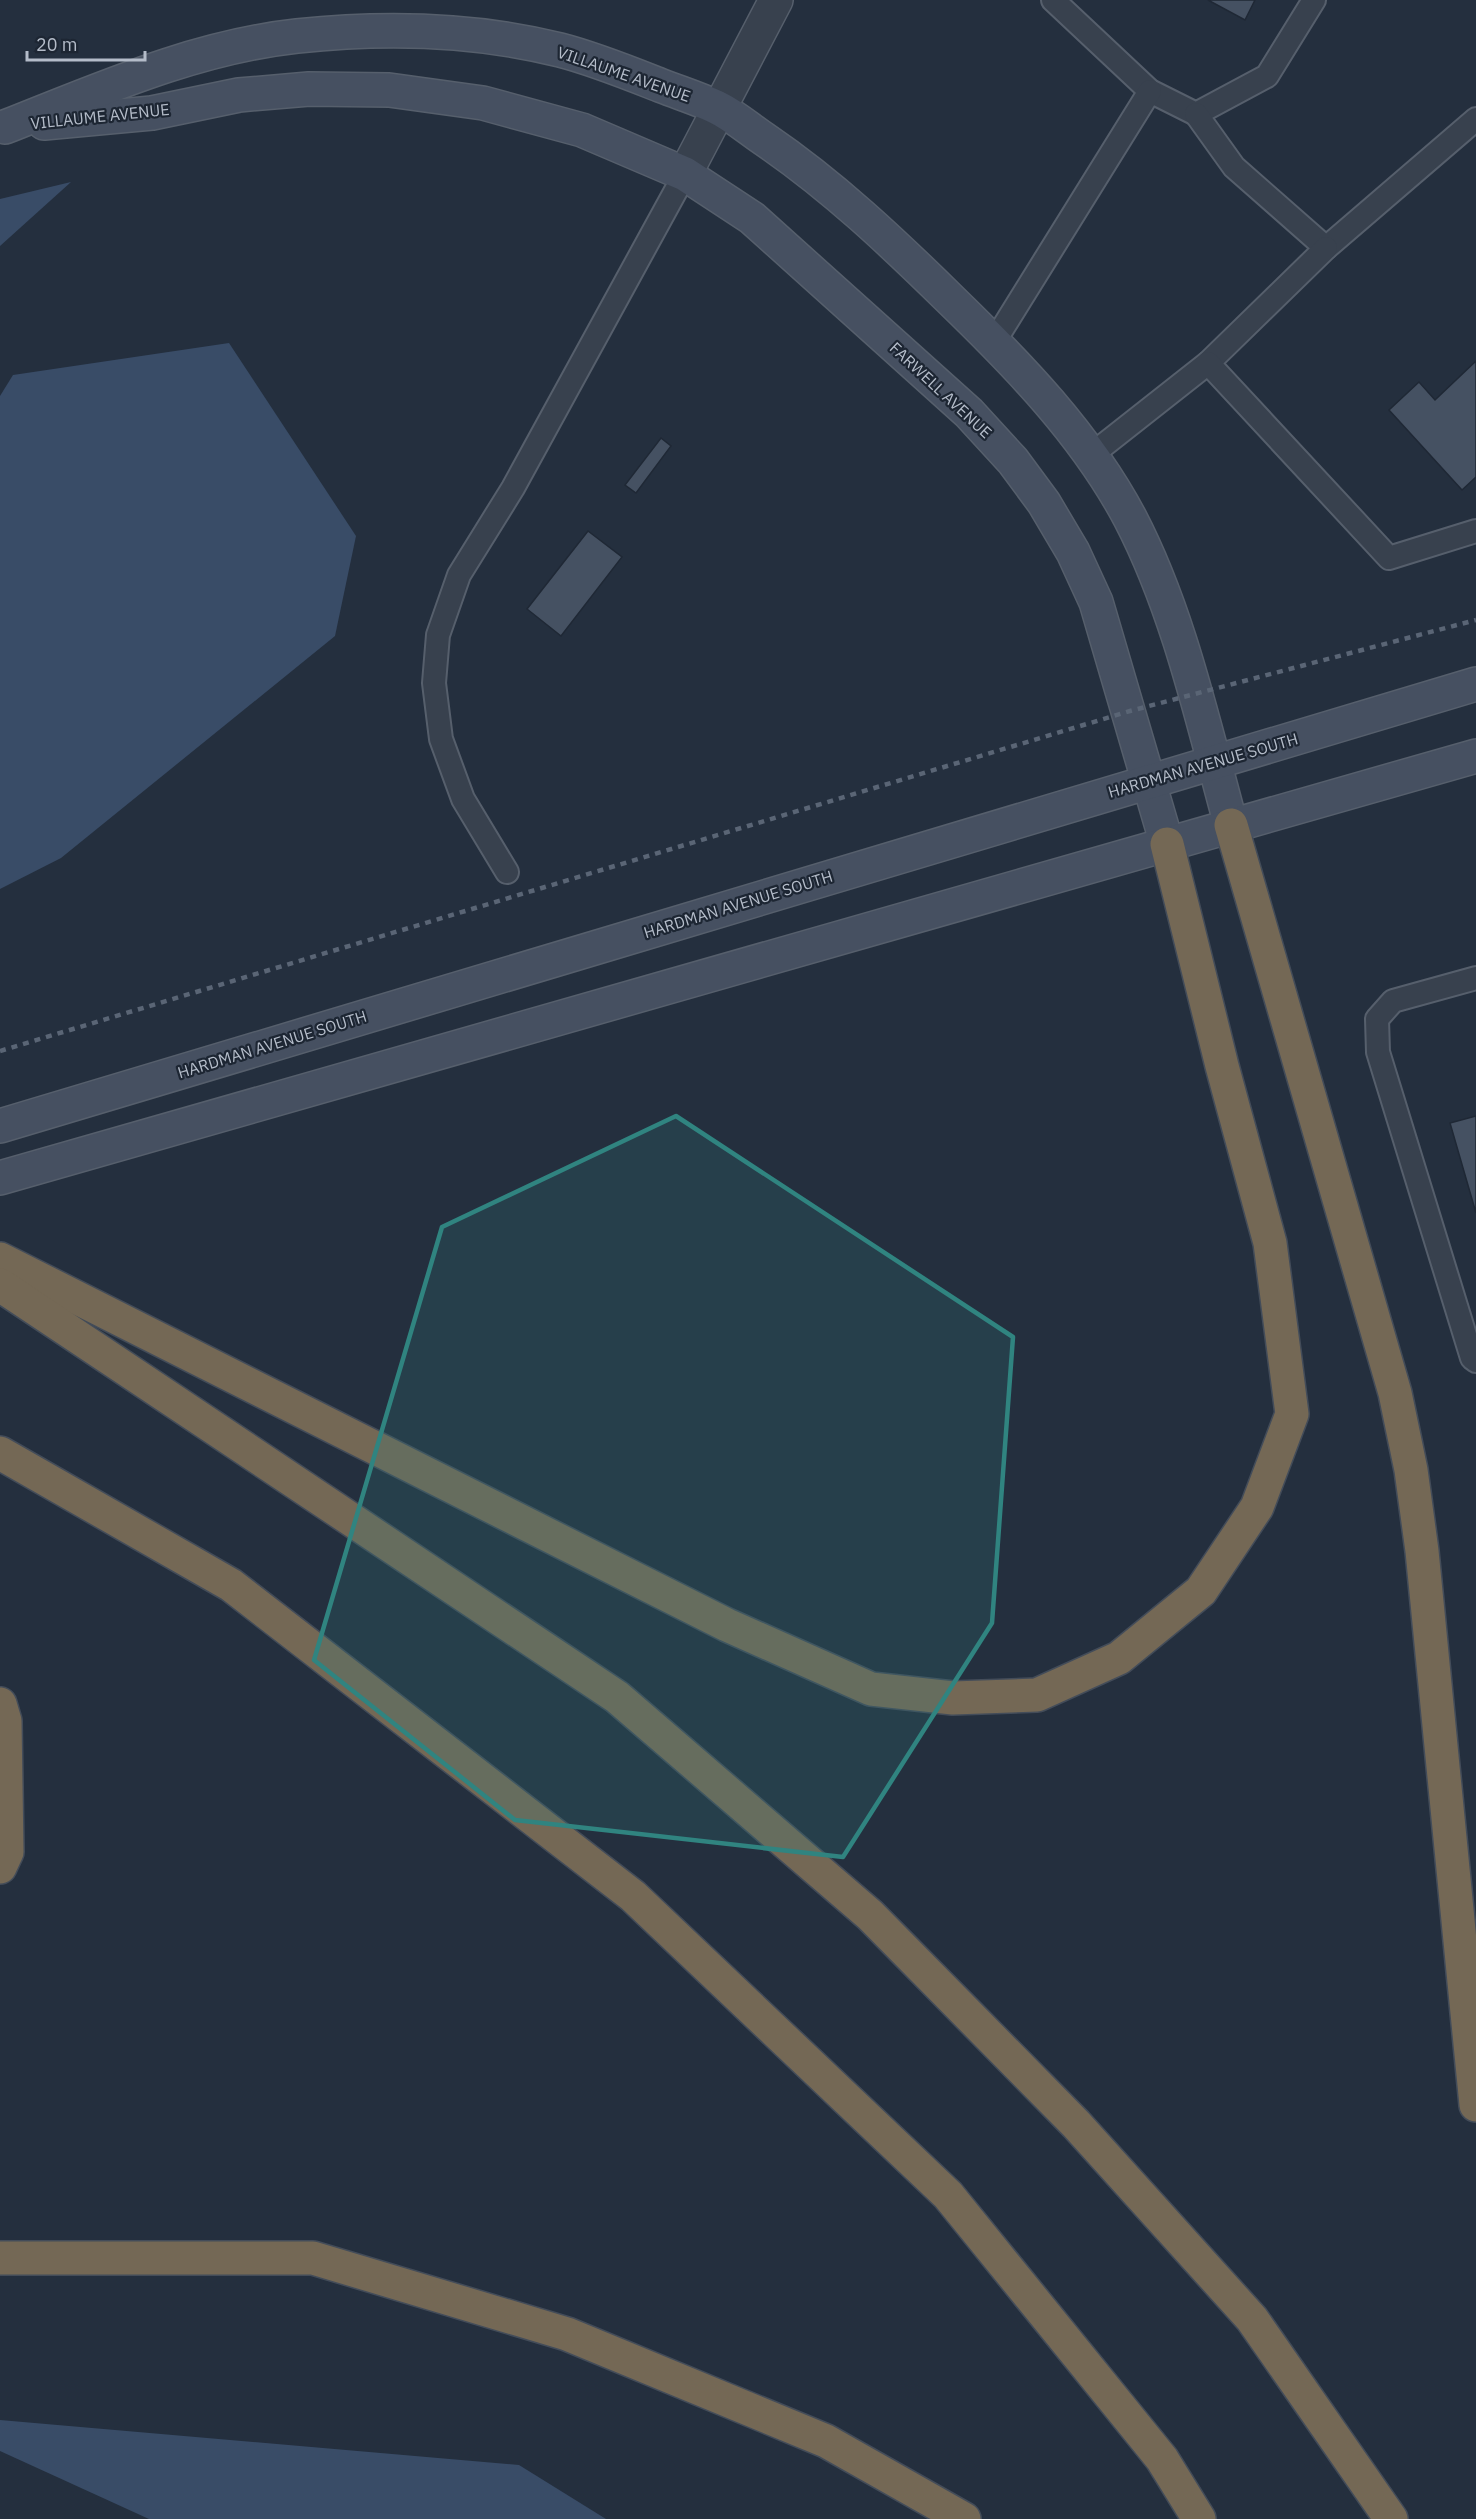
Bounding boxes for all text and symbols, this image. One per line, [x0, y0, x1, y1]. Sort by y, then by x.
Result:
scale bar [27, 24, 146, 62]
text: 20 m [36, 33, 78, 56]
street label: VILLAUME AVENUE [555, 42, 693, 106]
street label: VILLAUME AVENUE [30, 99, 170, 133]
street label: FARWELL AVENUE [886, 338, 996, 442]
street label: HARDMAN AVENUE SOUTH [1106, 728, 1300, 802]
street label: HARDMAN AVENUE SOUTH [641, 866, 835, 942]
street label: HARDMAN AVENUE SOUTH [175, 1006, 369, 1082]

